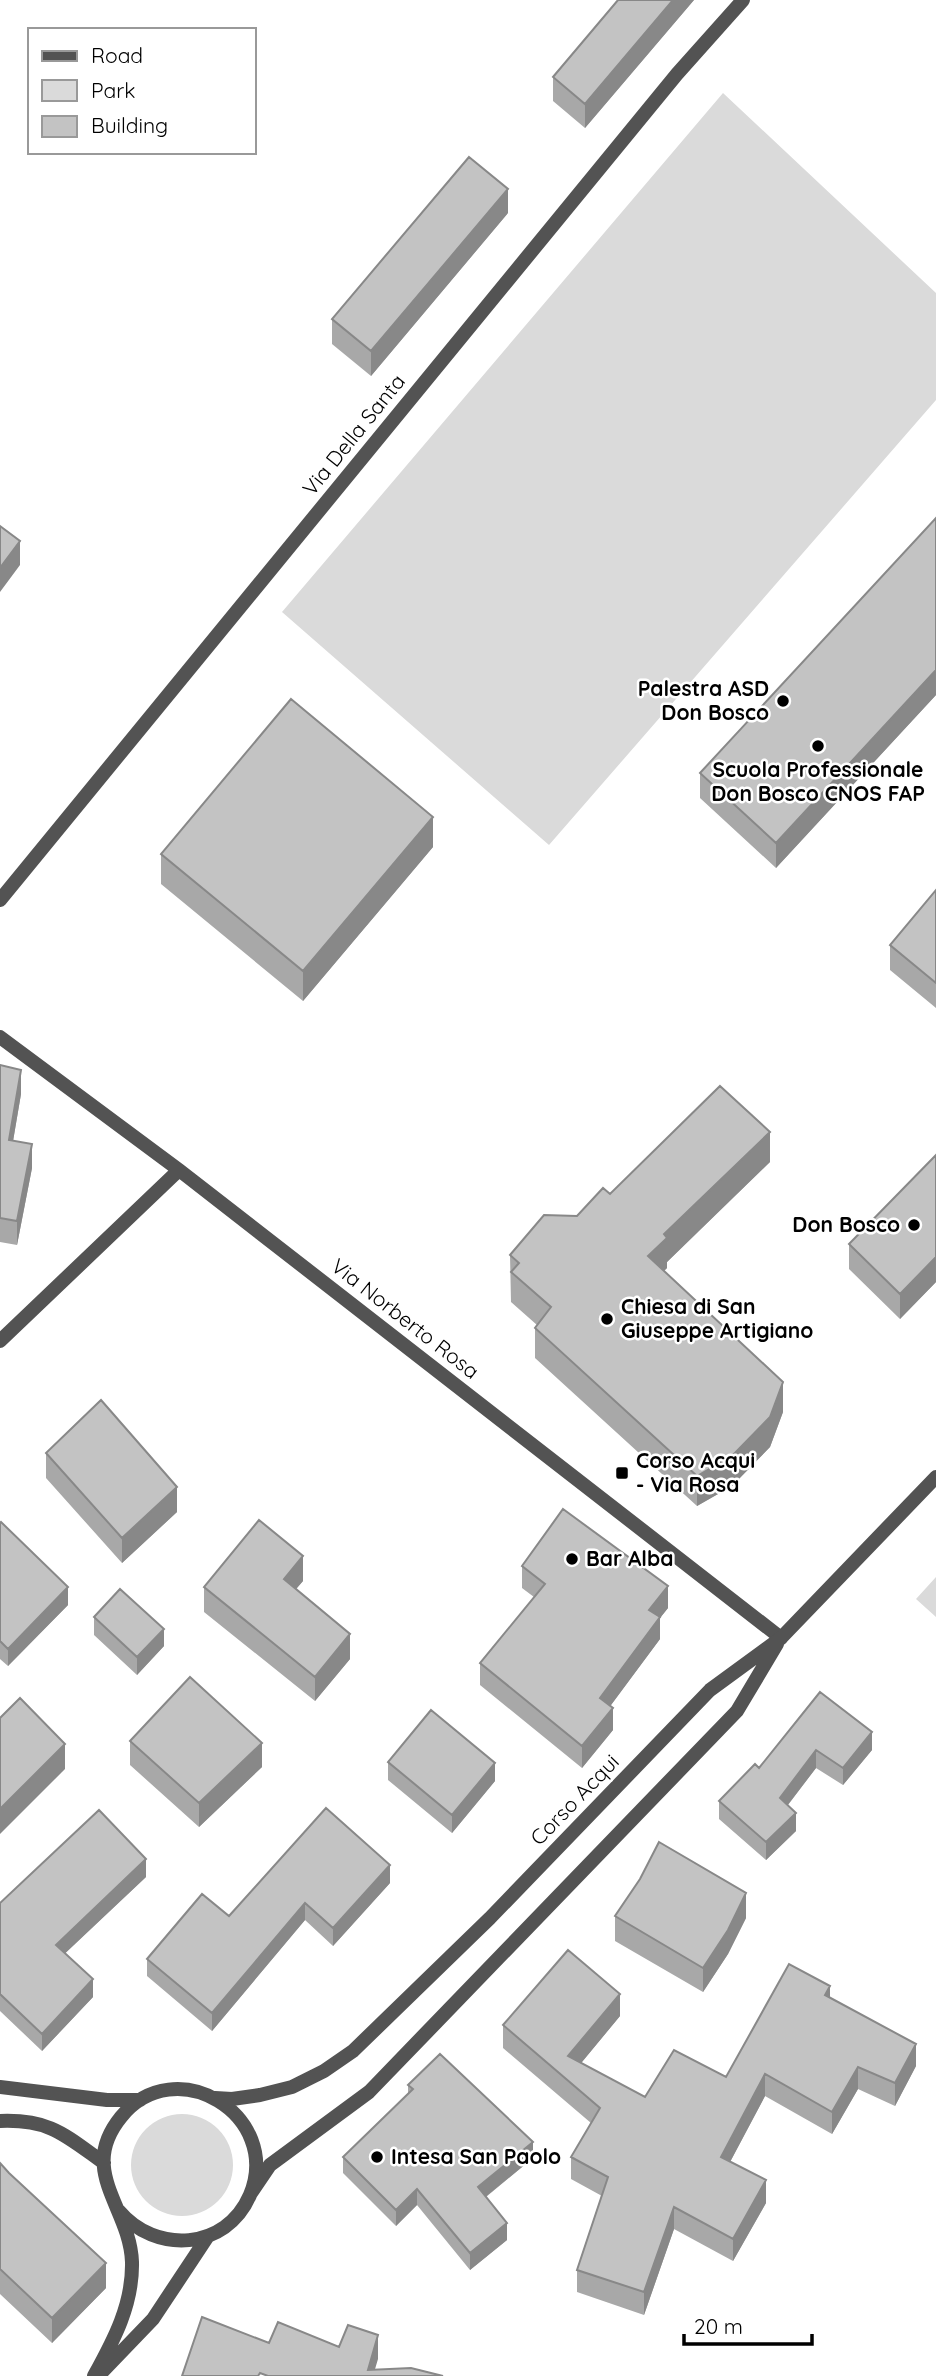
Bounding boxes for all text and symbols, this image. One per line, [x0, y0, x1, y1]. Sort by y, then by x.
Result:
legend [28, 28, 256, 154]
text: Road [91, 42, 143, 68]
text: Park [91, 77, 135, 103]
text: Building [91, 112, 168, 138]
street label: Via Della Santa [296, 368, 410, 500]
place label: Palestra ASD Don Bosco [638, 675, 769, 725]
marker: Palestra ASD Don Bosco [775, 693, 791, 709]
marker: Scuola Professionale Don Bosco CNOS FAP [810, 738, 826, 754]
place label: Scuola Professionale Don Bosco CNOS FAP [711, 756, 925, 806]
place label: Don Bosco [792, 1211, 900, 1237]
marker: Don Bosco [906, 1217, 922, 1233]
street label: Via Norberto Rosa [327, 1252, 485, 1384]
place label: Chiesa di San Giuseppe Artigiano [621, 1293, 813, 1343]
marker: Chiesa di San Giuseppe Artigiano [599, 1311, 615, 1327]
place label: Corso Acqui - Via Rosa [636, 1447, 755, 1497]
marker: Corso Acqui - Via Rosa [614, 1465, 630, 1481]
place label: Bar Alba [586, 1545, 673, 1571]
marker: Bar Alba [564, 1551, 580, 1567]
street label: Corso Acqui [525, 1748, 624, 1850]
place label: Intesa San Paolo [391, 2143, 561, 2169]
marker: Intesa San Paolo [369, 2149, 385, 2165]
scale bar [684, 2302, 812, 2346]
text: 20 m [694, 2313, 743, 2339]

